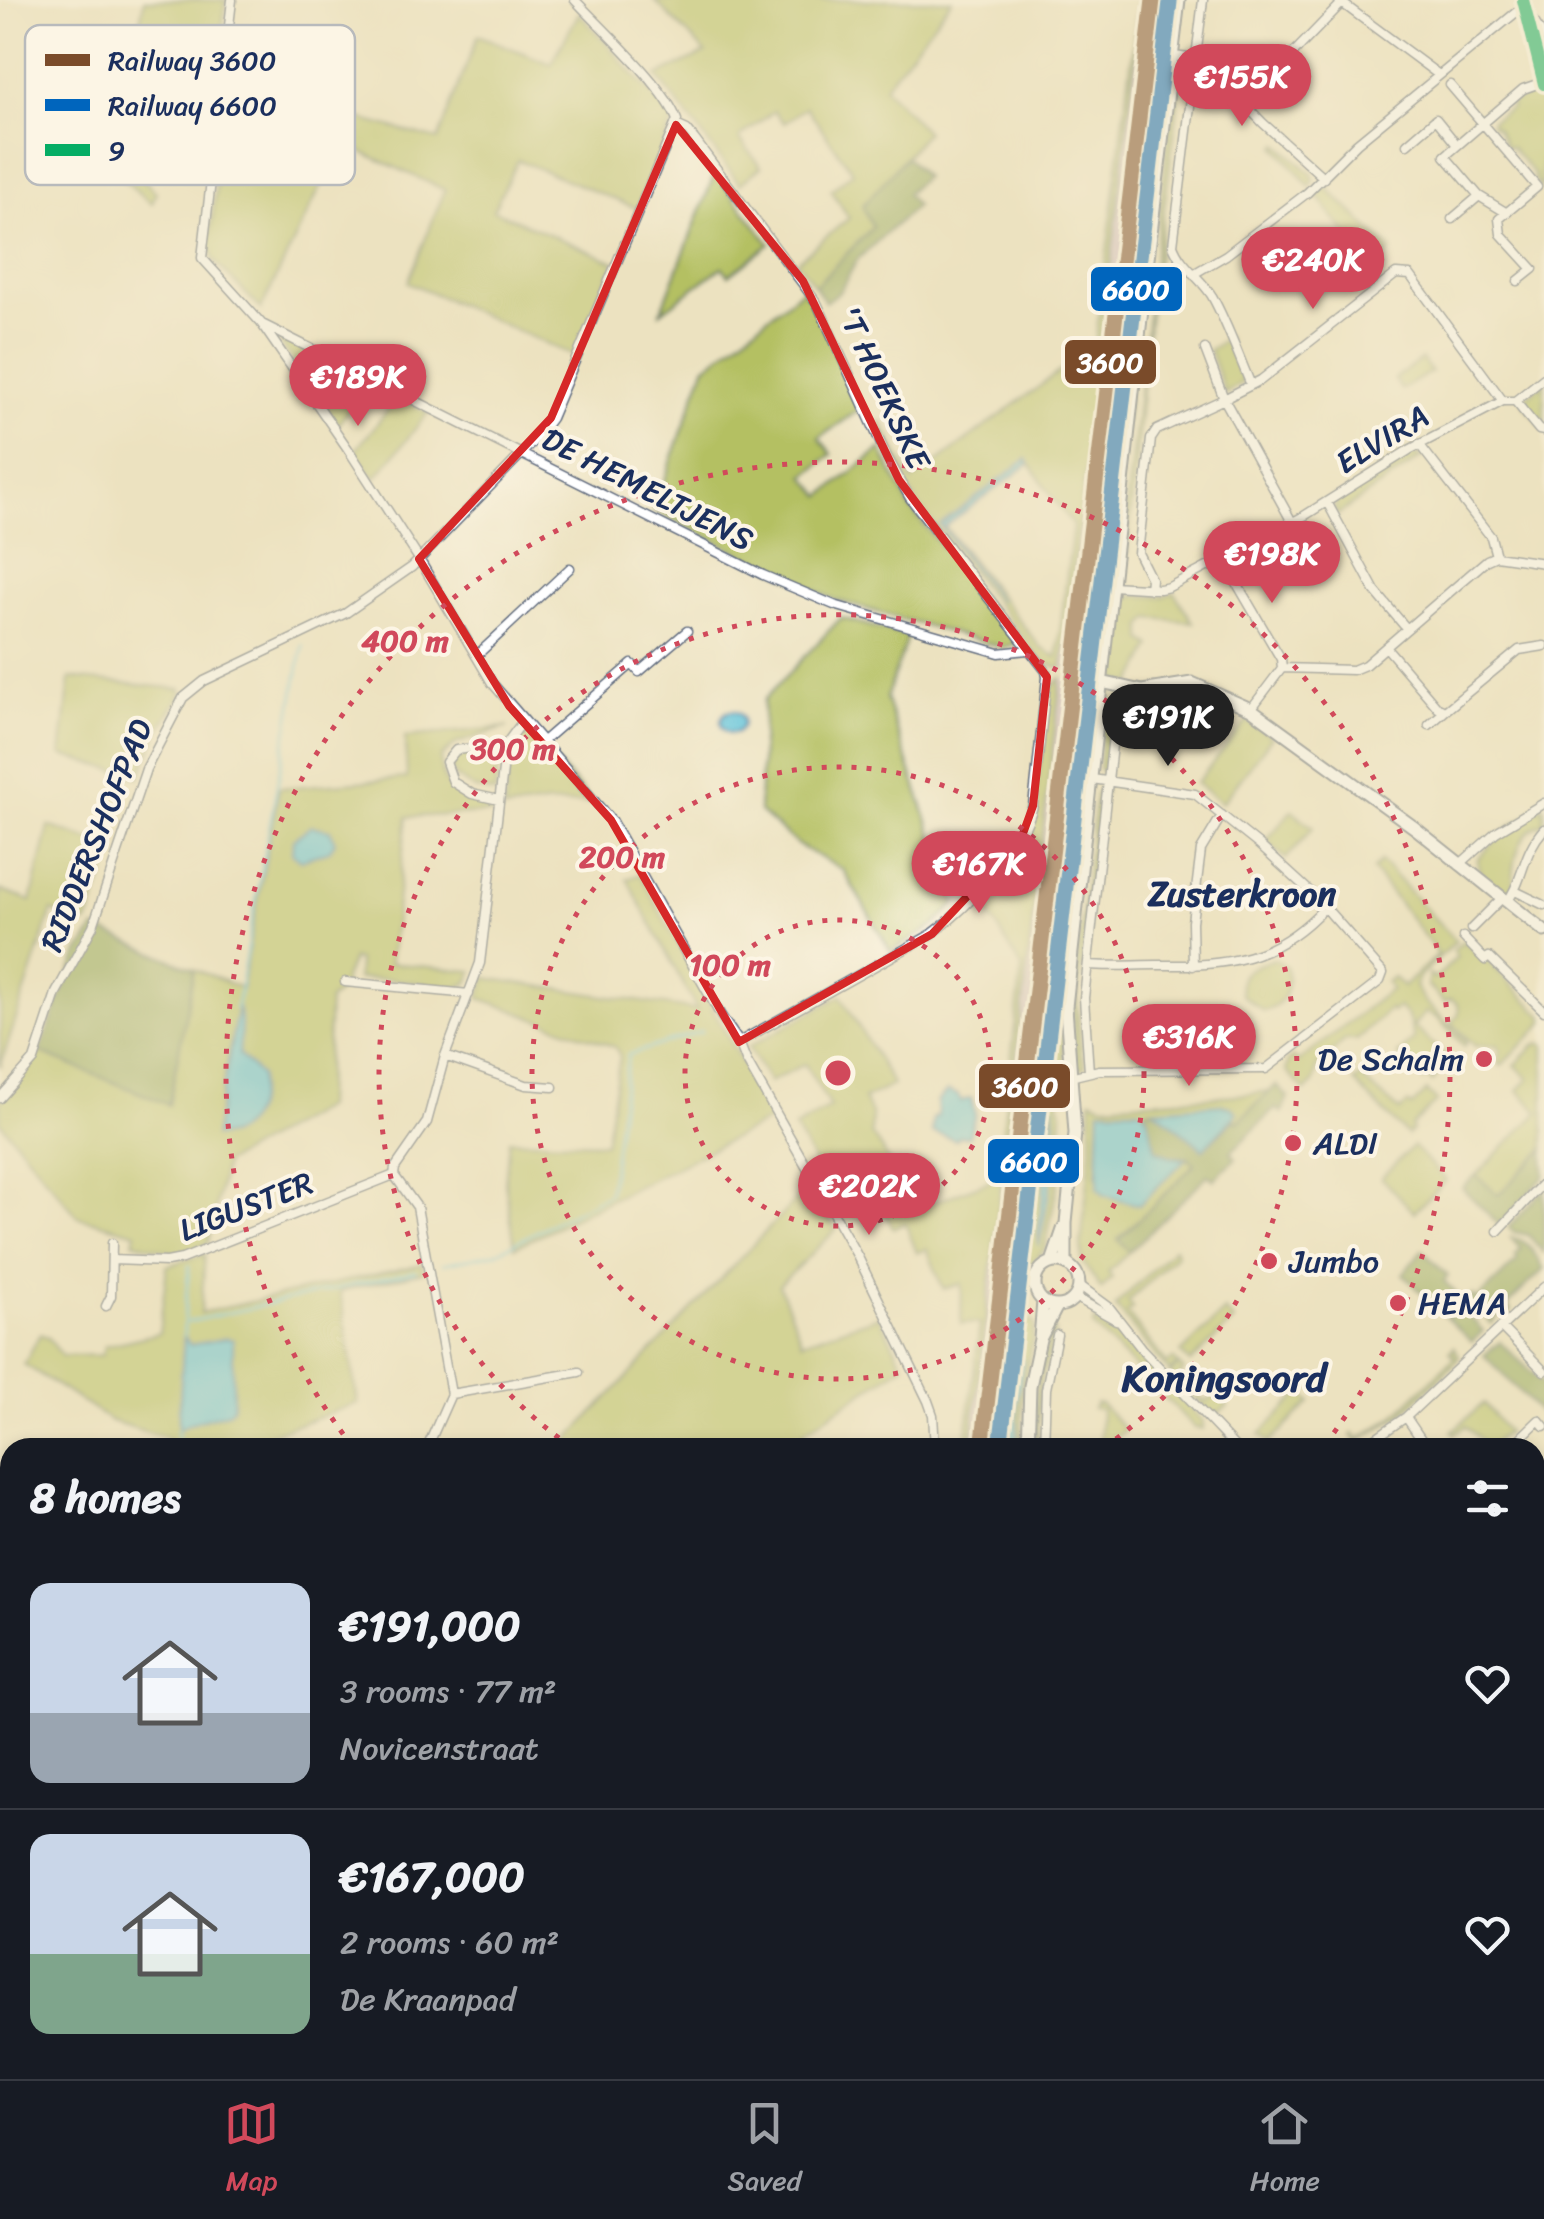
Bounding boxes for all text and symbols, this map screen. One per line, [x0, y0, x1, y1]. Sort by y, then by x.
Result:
legend [25, 25, 355, 185]
text: Railway 3600 [108, 36, 276, 85]
pin: €155K [1172, 44, 1312, 129]
text: €155K [1195, 48, 1289, 105]
text: Railway 6600 [108, 81, 277, 130]
text: 9 [108, 126, 125, 175]
pin: €240K [1243, 227, 1383, 312]
text: €240K [1263, 231, 1363, 288]
line badge: 6600 [1089, 265, 1184, 313]
text: 6600 [1101, 265, 1170, 314]
street label: 'T HOEKSKE [821, 295, 947, 481]
line badge: 3600 [1063, 338, 1158, 386]
text: 3600 [1076, 338, 1144, 387]
pin: €189K [288, 344, 428, 429]
text: €189K [311, 348, 405, 405]
street label: ELVIRA [1324, 389, 1440, 490]
street label: DE HEMELTJENS [531, 411, 764, 568]
pin: €198K [1202, 521, 1342, 606]
text: €198K [1225, 525, 1319, 582]
text: 400 m [361, 614, 449, 668]
pin: €191K [1098, 684, 1238, 769]
text: €191K [1124, 688, 1212, 745]
street label: RIDDERSHOFPAD [24, 710, 169, 961]
text: 300 m [469, 722, 556, 776]
text: 200 m [579, 830, 665, 884]
pin: €167K [909, 831, 1049, 916]
text: €167K [934, 835, 1024, 892]
district label: Zusterkroon [1147, 863, 1336, 925]
text: 100 m [689, 938, 771, 992]
pin: €316K [1119, 1004, 1259, 1089]
text: €316K [1144, 1008, 1234, 1065]
place label: De Schalm [1318, 1031, 1464, 1088]
marker: De Schalm [1473, 1048, 1495, 1070]
centre of rings [820, 1055, 856, 1091]
line badge: 3600 [977, 1062, 1072, 1110]
text: 3600 [991, 1062, 1059, 1111]
place label: ALDI [1312, 1115, 1378, 1172]
marker: ALDI [1282, 1132, 1304, 1154]
line badge: 6600 [986, 1137, 1081, 1185]
text: 6600 [999, 1137, 1068, 1186]
pin: €202K [799, 1153, 939, 1238]
street label: LIGUSTER [170, 1155, 322, 1258]
text: €202K [820, 1157, 918, 1214]
place label: Jumbo [1288, 1233, 1379, 1290]
marker: Jumbo [1258, 1250, 1280, 1272]
place label: HEMA [1418, 1275, 1507, 1332]
marker: HEMA [1387, 1292, 1409, 1314]
district label: Koningsoord [1121, 1345, 1329, 1412]
text: 8 homes [30, 1461, 181, 1535]
icon: filters [1460, 1471, 1515, 1526]
text: €191,000 [340, 1589, 521, 1663]
icon: home [110, 1623, 230, 1743]
icon: heart [1460, 1656, 1515, 1711]
text: 3 rooms · 77 m² [340, 1663, 556, 1720]
text: Novicenstraat [340, 1720, 539, 1777]
text: €167,000 [340, 1840, 525, 1914]
icon: home [110, 1874, 230, 1994]
icon: heart [1460, 1907, 1515, 1962]
text: 2 rooms · 60 m² [340, 1914, 559, 1971]
text: De Kraanpad [340, 1971, 516, 2028]
tab: Map [224, 2096, 279, 2205]
tab: Saved [728, 2096, 801, 2205]
tab: Home [1250, 2096, 1320, 2205]

